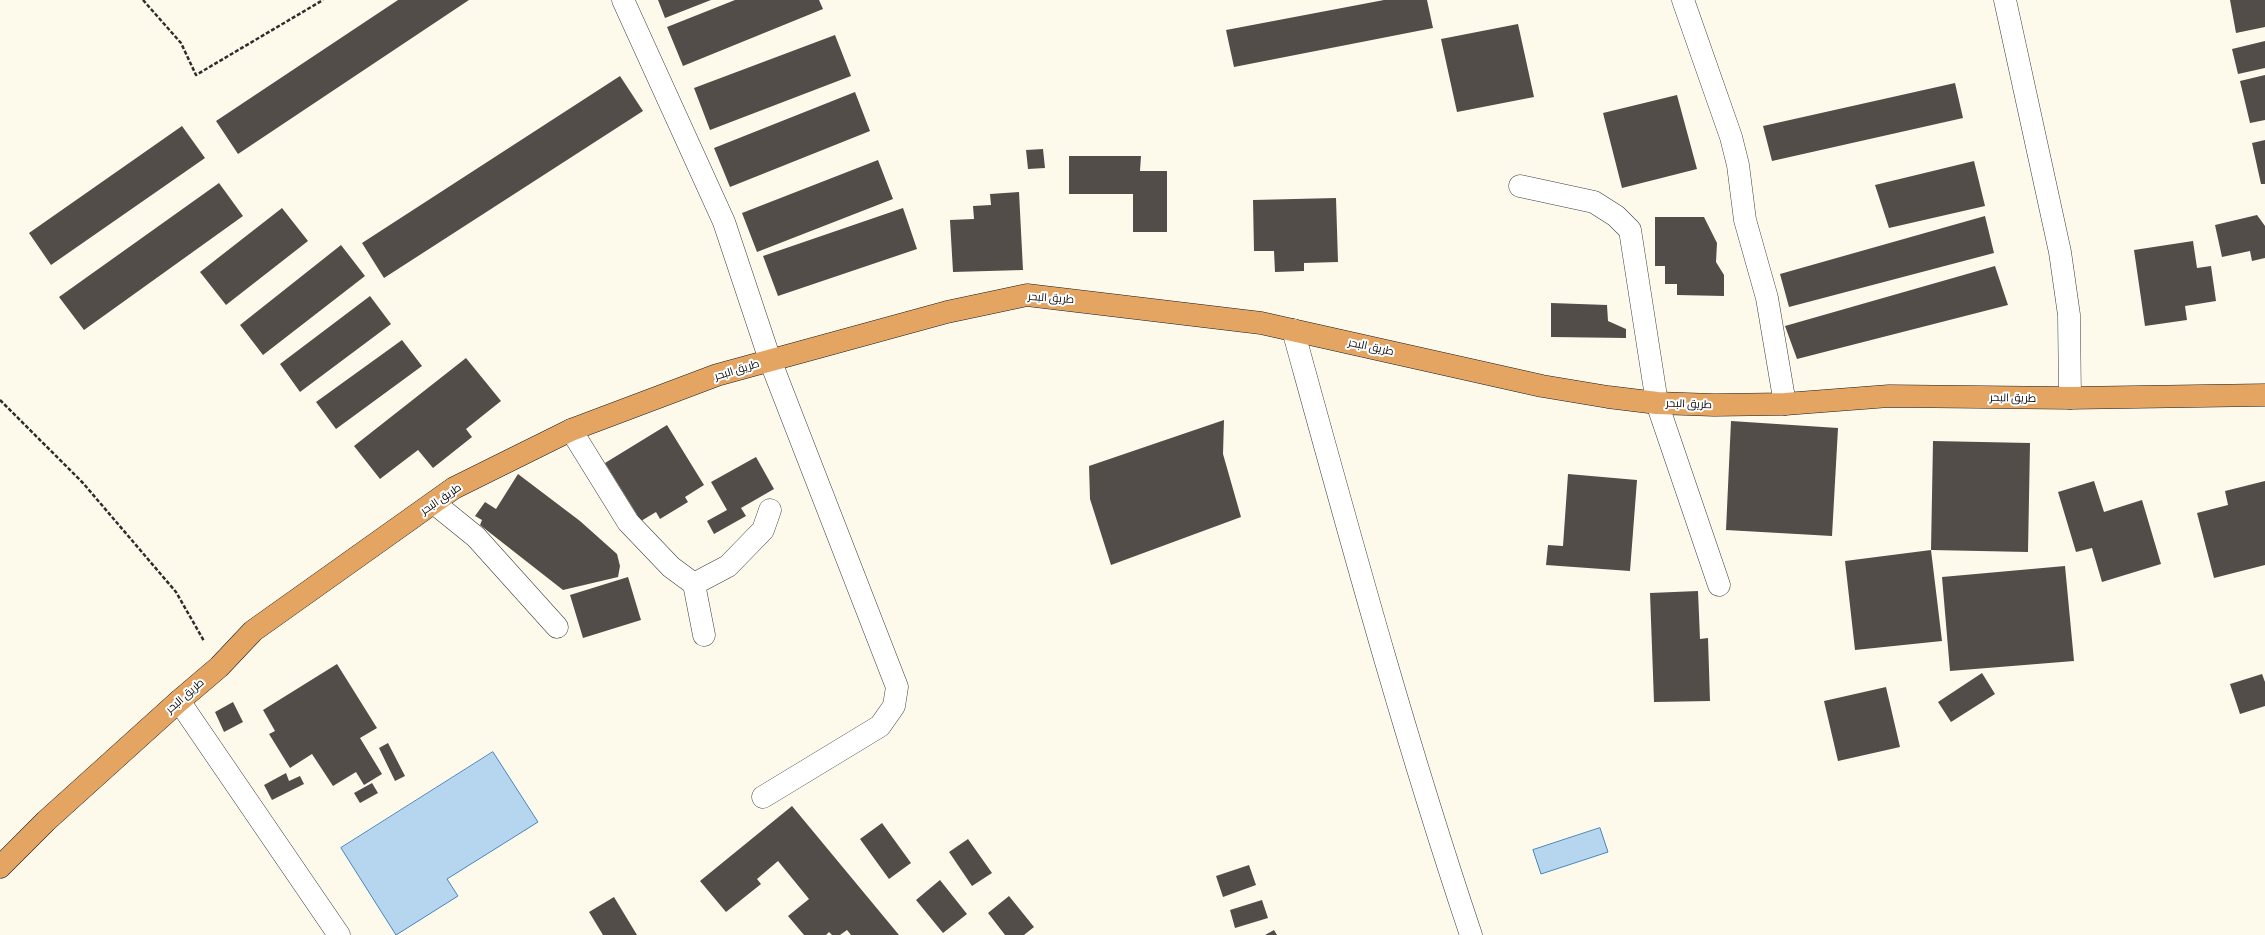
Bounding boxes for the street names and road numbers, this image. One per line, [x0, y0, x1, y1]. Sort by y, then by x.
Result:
street label: طريق البحر [1027, 290, 1075, 306]
street label: طريق البحر [1347, 336, 1395, 358]
street label: طريق البحر [713, 357, 761, 383]
street label: طريق البحر [1990, 391, 2036, 405]
street label: طريق البحر [1666, 397, 1712, 411]
street label: طريق البحر [418, 481, 464, 517]
street label: طريق البحر [163, 676, 207, 716]

